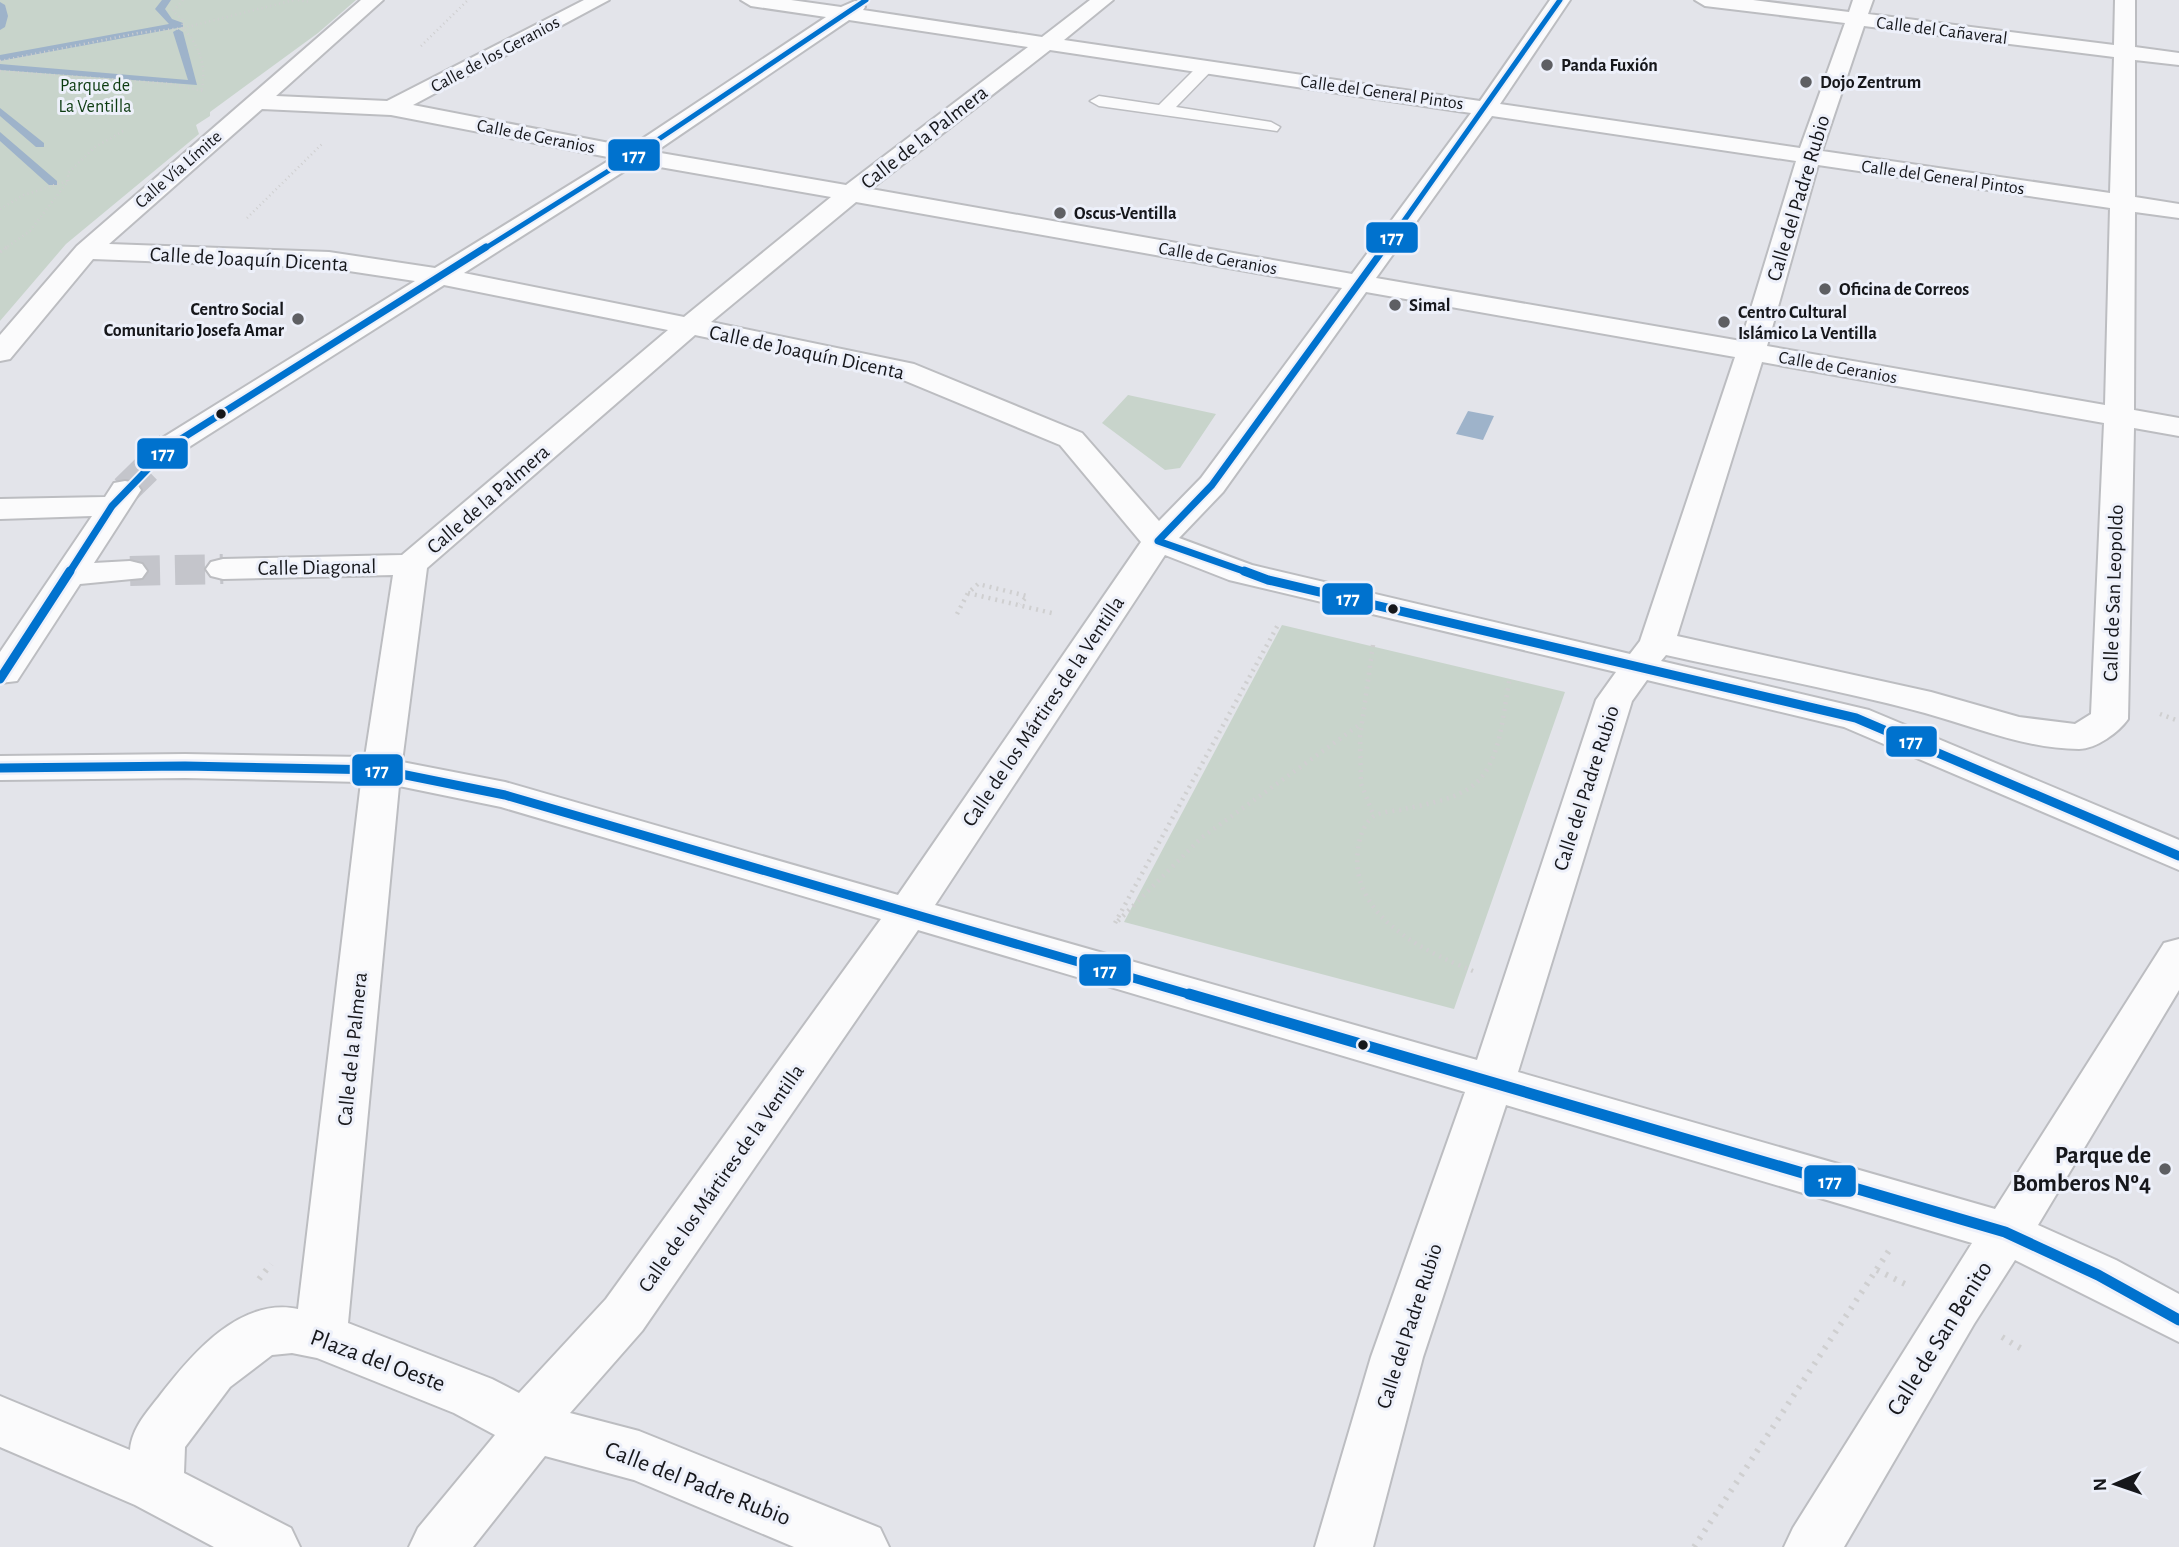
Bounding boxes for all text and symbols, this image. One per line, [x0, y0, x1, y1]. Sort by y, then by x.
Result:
street label: Calle de los Geranios [428, 13, 563, 96]
street label: Calle del Cañaveral [1875, 14, 2008, 48]
marker: Panda Fuxión [1539, 57, 1555, 73]
place label: Panda Fuxión [1561, 57, 1658, 75]
street label: Calle del General Pintos [1299, 73, 1465, 113]
marker: Dojo Zentrum [1798, 74, 1814, 90]
place label: Dojo Zentrum [1820, 74, 1921, 92]
park label: Parque de La Ventilla [58, 77, 132, 116]
street label: Calle de la Palmera [857, 81, 992, 193]
street label: Calle del Padre Rubio [1763, 113, 1834, 284]
street label: Calle de Geranios [475, 117, 596, 157]
street label: Calle Vía Límite [132, 128, 225, 212]
line badge: 177 [607, 138, 661, 172]
text: 177 [622, 147, 646, 166]
street label: Calle del General Pintos [1860, 158, 2026, 198]
marker: Oscus-Ventilla [1052, 205, 1068, 221]
place label: Oscus-Ventilla [1074, 205, 1177, 223]
line badge: 177 [1365, 221, 1419, 254]
text: 177 [1380, 229, 1404, 248]
street label: Calle de Geranios [1157, 240, 1279, 278]
street label: Calle de Joaquín Dicenta [149, 244, 349, 275]
marker: Oficina de Correos [1817, 281, 1833, 297]
place label: Oficina de Correos [1839, 281, 1969, 299]
marker: Simal [1387, 297, 1403, 313]
place label: Simal [1409, 297, 1451, 315]
place label: Centro Social Comunitario Josefa Amar [104, 301, 285, 340]
place label: Centro Cultural Islámico La Ventilla [1738, 304, 1877, 343]
marker: Centro Social Comunitario Josefa Amar [290, 311, 306, 327]
marker: Centro Cultural Islámico La Ventilla [1716, 314, 1732, 330]
street label: Calle de Joaquín Dicenta [708, 322, 907, 383]
street label: Calle de Geranios [1777, 349, 1899, 387]
unlabelled marker [214, 407, 228, 421]
line badge: 177 [136, 437, 189, 470]
street label: Calle de la Palmera [423, 441, 554, 558]
text: 177 [151, 445, 175, 464]
street label: Calle de San Leopoldo [2100, 504, 2127, 682]
street label: Calle Diagonal [258, 556, 376, 579]
line badge: 177 [1321, 582, 1374, 616]
text: 177 [1336, 590, 1360, 609]
street label: Calle de los Mártires de la Ventilla [958, 592, 1129, 830]
unlabelled marker [1386, 602, 1400, 616]
street label: Calle del Padre Rubio [1550, 703, 1623, 873]
line badge: 177 [1885, 725, 1938, 758]
text: 177 [1899, 733, 1923, 752]
line badge: 177 [351, 753, 404, 787]
text: 177 [365, 762, 389, 781]
line badge: 177 [1078, 953, 1132, 987]
text: 177 [1093, 962, 1117, 981]
street label: Calle de la Palmera [334, 971, 371, 1127]
unlabelled marker [1356, 1038, 1370, 1052]
street label: Calle de los Mártires de la Ventilla [635, 1060, 808, 1296]
place label: Parque de Bomberos Nº4 [2012, 1144, 2151, 1196]
marker: Parque de Bomberos Nº4 [2157, 1161, 2173, 1177]
line badge: 177 [1803, 1164, 1857, 1198]
text: 177 [1818, 1173, 1842, 1192]
street label: Calle del Padre Rubio [1373, 1241, 1446, 1411]
street label: Calle de San Benito [1883, 1257, 1997, 1420]
street label: Plaza del Oeste [307, 1325, 448, 1396]
street label: Calle del Padre Rubio [601, 1437, 794, 1530]
north arrow [2081, 1449, 2151, 1519]
text: N [2091, 1478, 2110, 1491]

